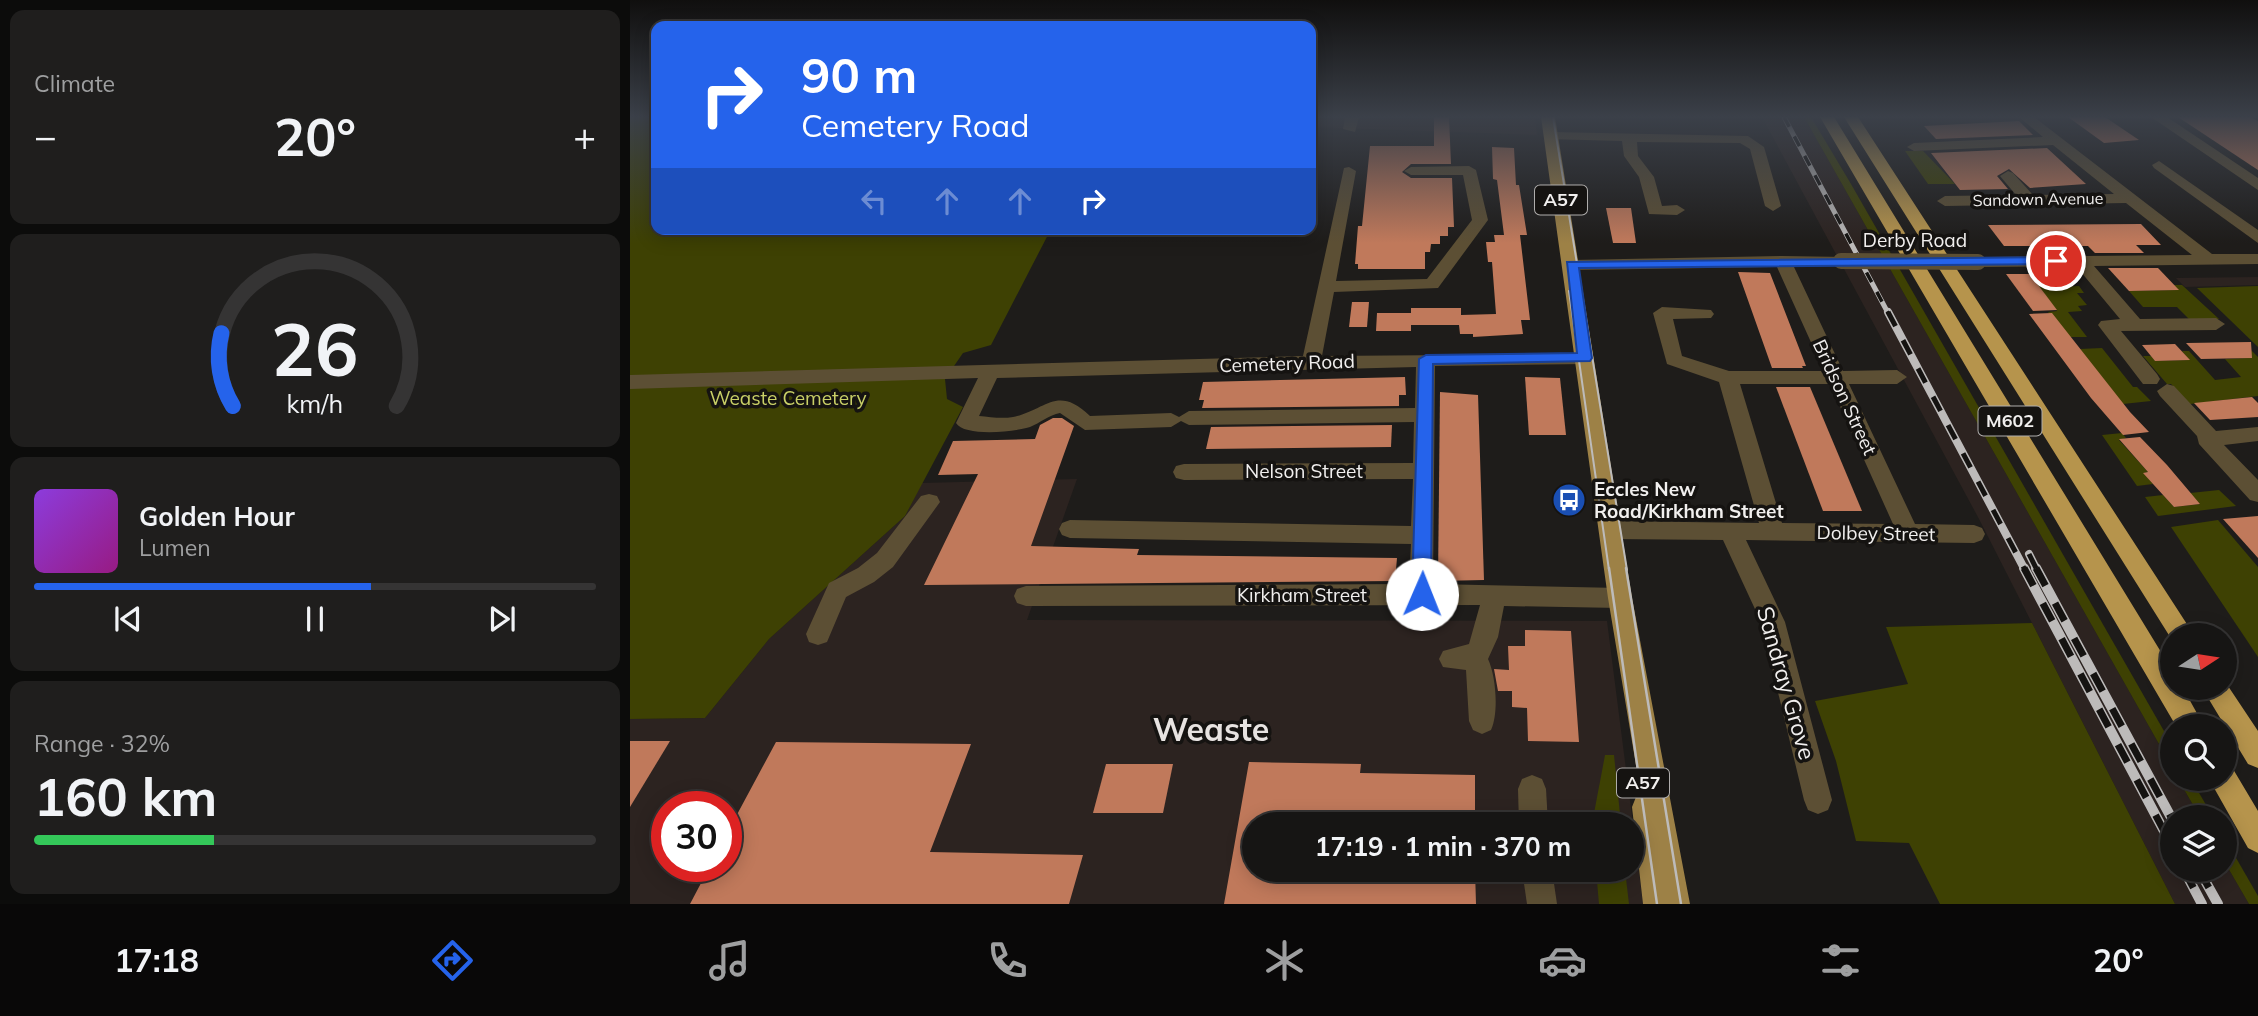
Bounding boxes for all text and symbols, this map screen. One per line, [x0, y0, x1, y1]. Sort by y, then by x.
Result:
text: 90 m [801, 44, 917, 105]
icon: right [686, 49, 777, 140]
text: Climate [34, 69, 115, 98]
text: 20° [274, 104, 356, 169]
text: Cemetery Road [801, 105, 1030, 145]
text: − [34, 112, 57, 160]
text: + [573, 112, 596, 160]
icon: left [855, 182, 893, 220]
icon: ahead [928, 182, 966, 220]
icon: ahead [1001, 182, 1039, 220]
icon: right [1074, 182, 1112, 220]
road number: A57 [1535, 186, 1587, 215]
street label: Sandown Avenue [1972, 188, 2104, 210]
street label: Derby Road [1863, 228, 1967, 252]
pin [2026, 231, 2086, 291]
icon: arrive [2037, 242, 2075, 280]
text: 26 [271, 304, 359, 395]
street label: Bridson Street [1808, 335, 1882, 459]
street label: Cemetery Road [1219, 349, 1355, 377]
park label: Weaste Cemetery [709, 386, 867, 410]
text: km/h [287, 388, 343, 419]
road number: M602 [1978, 407, 2042, 436]
street label: Nelson Street [1245, 459, 1363, 483]
place label: Eccles New Road/Kirkham Street [1594, 477, 1784, 523]
bus stop icon: Eccles New Road/Kirkham Street [1550, 481, 1588, 519]
text: Golden Hour [139, 500, 295, 533]
street label: Dolbey Street [1816, 520, 1936, 546]
text: Lumen [139, 533, 211, 562]
position arrow [1385, 557, 1459, 631]
street label: Kirkham Street [1237, 583, 1367, 607]
icon: previous [109, 600, 147, 638]
icon: pause [296, 600, 334, 638]
icon: next [483, 600, 521, 638]
street label: Sandray Grove [1751, 603, 1822, 763]
north arrow [2160, 623, 2236, 700]
map controls [2160, 623, 2237, 882]
district label: Weaste [1153, 709, 1269, 749]
button: search [2160, 714, 2237, 791]
text: Range · 32% [34, 729, 170, 758]
text: 160 km [34, 764, 217, 829]
road number: A57 [1617, 768, 1669, 798]
speed limit sign: 30 [651, 791, 742, 882]
button: layers [2160, 805, 2237, 882]
text: 17:19 · 1 min · 370 m [1315, 830, 1571, 863]
icon: directions [428, 936, 477, 985]
icon: music [705, 936, 754, 985]
icon: phone [983, 936, 1032, 985]
icon: climate [1260, 936, 1309, 985]
icon: car [1538, 936, 1587, 985]
icon: filters [1816, 936, 1865, 985]
text: 17:18 [114, 940, 199, 980]
text: 20° [2093, 940, 2144, 980]

